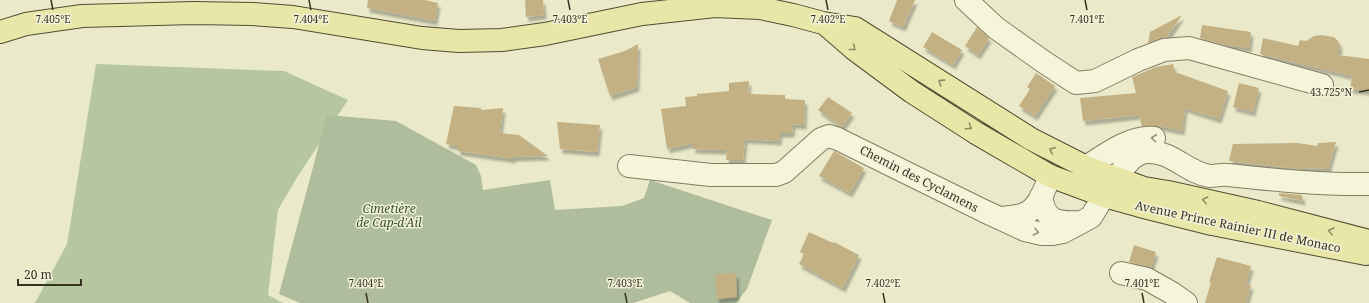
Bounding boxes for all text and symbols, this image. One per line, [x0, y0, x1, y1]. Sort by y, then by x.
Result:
text: 7.405°E [35, 12, 71, 26]
text: 7.404°E [293, 12, 329, 26]
text: 7.403°E [552, 12, 588, 26]
text: 7.402°E [810, 12, 846, 26]
text: 7.401°E [1069, 12, 1105, 26]
one-way arrow [848, 44, 855, 51]
one-way arrow [938, 79, 945, 86]
text: 43.725°N [1310, 85, 1352, 99]
one-way arrow [965, 123, 972, 130]
one-way arrow [1151, 134, 1157, 143]
street label: Chemin des Cyclamens [857, 141, 982, 216]
one-way arrow [1048, 147, 1056, 155]
street label: Avenue Prince Rainier III de Monaco [1134, 196, 1343, 257]
one-way arrow [1202, 196, 1208, 204]
park label: Cimetière de Cap-d'Ail [356, 200, 422, 231]
one-way arrow [1328, 227, 1335, 236]
one-way arrow [1032, 228, 1039, 236]
scale bar [18, 261, 81, 287]
text: 20 m [24, 266, 52, 283]
text: 7.404°E [348, 276, 384, 290]
text: 7.403°E [607, 276, 643, 290]
text: 7.402°E [865, 276, 901, 290]
text: 7.401°E [1124, 276, 1160, 290]

